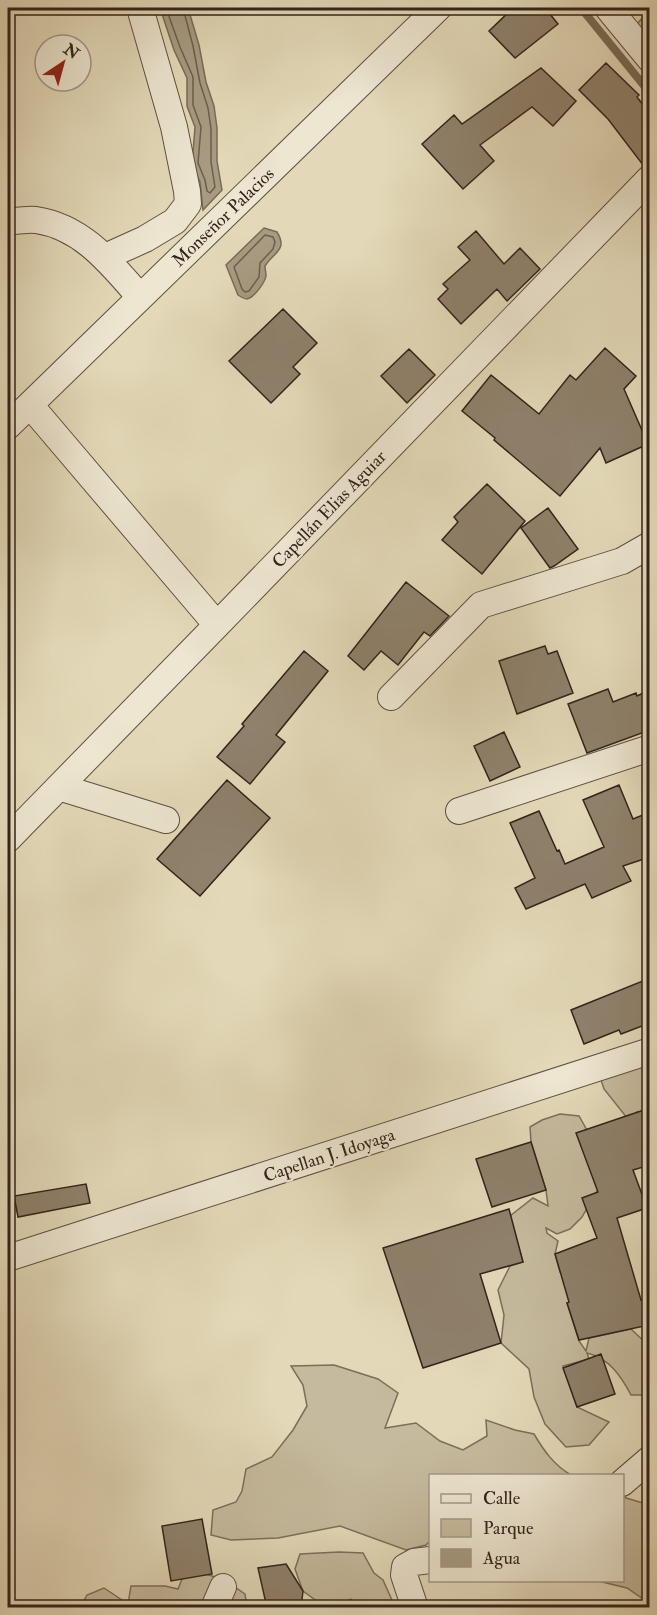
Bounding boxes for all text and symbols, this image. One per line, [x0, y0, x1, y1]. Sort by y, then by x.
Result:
north arrow [33, 33, 93, 93]
text: N [59, 39, 83, 64]
street label: Monseñor Palacios [167, 163, 279, 272]
street label: Capellán Elias Aguiar [267, 445, 392, 573]
street label: Capellan J. Idoyaga [260, 1123, 398, 1188]
legend [429, 1474, 624, 1582]
text: Calle [483, 1487, 521, 1510]
text: Parque [483, 1517, 534, 1540]
text: Agua [482, 1547, 521, 1570]

